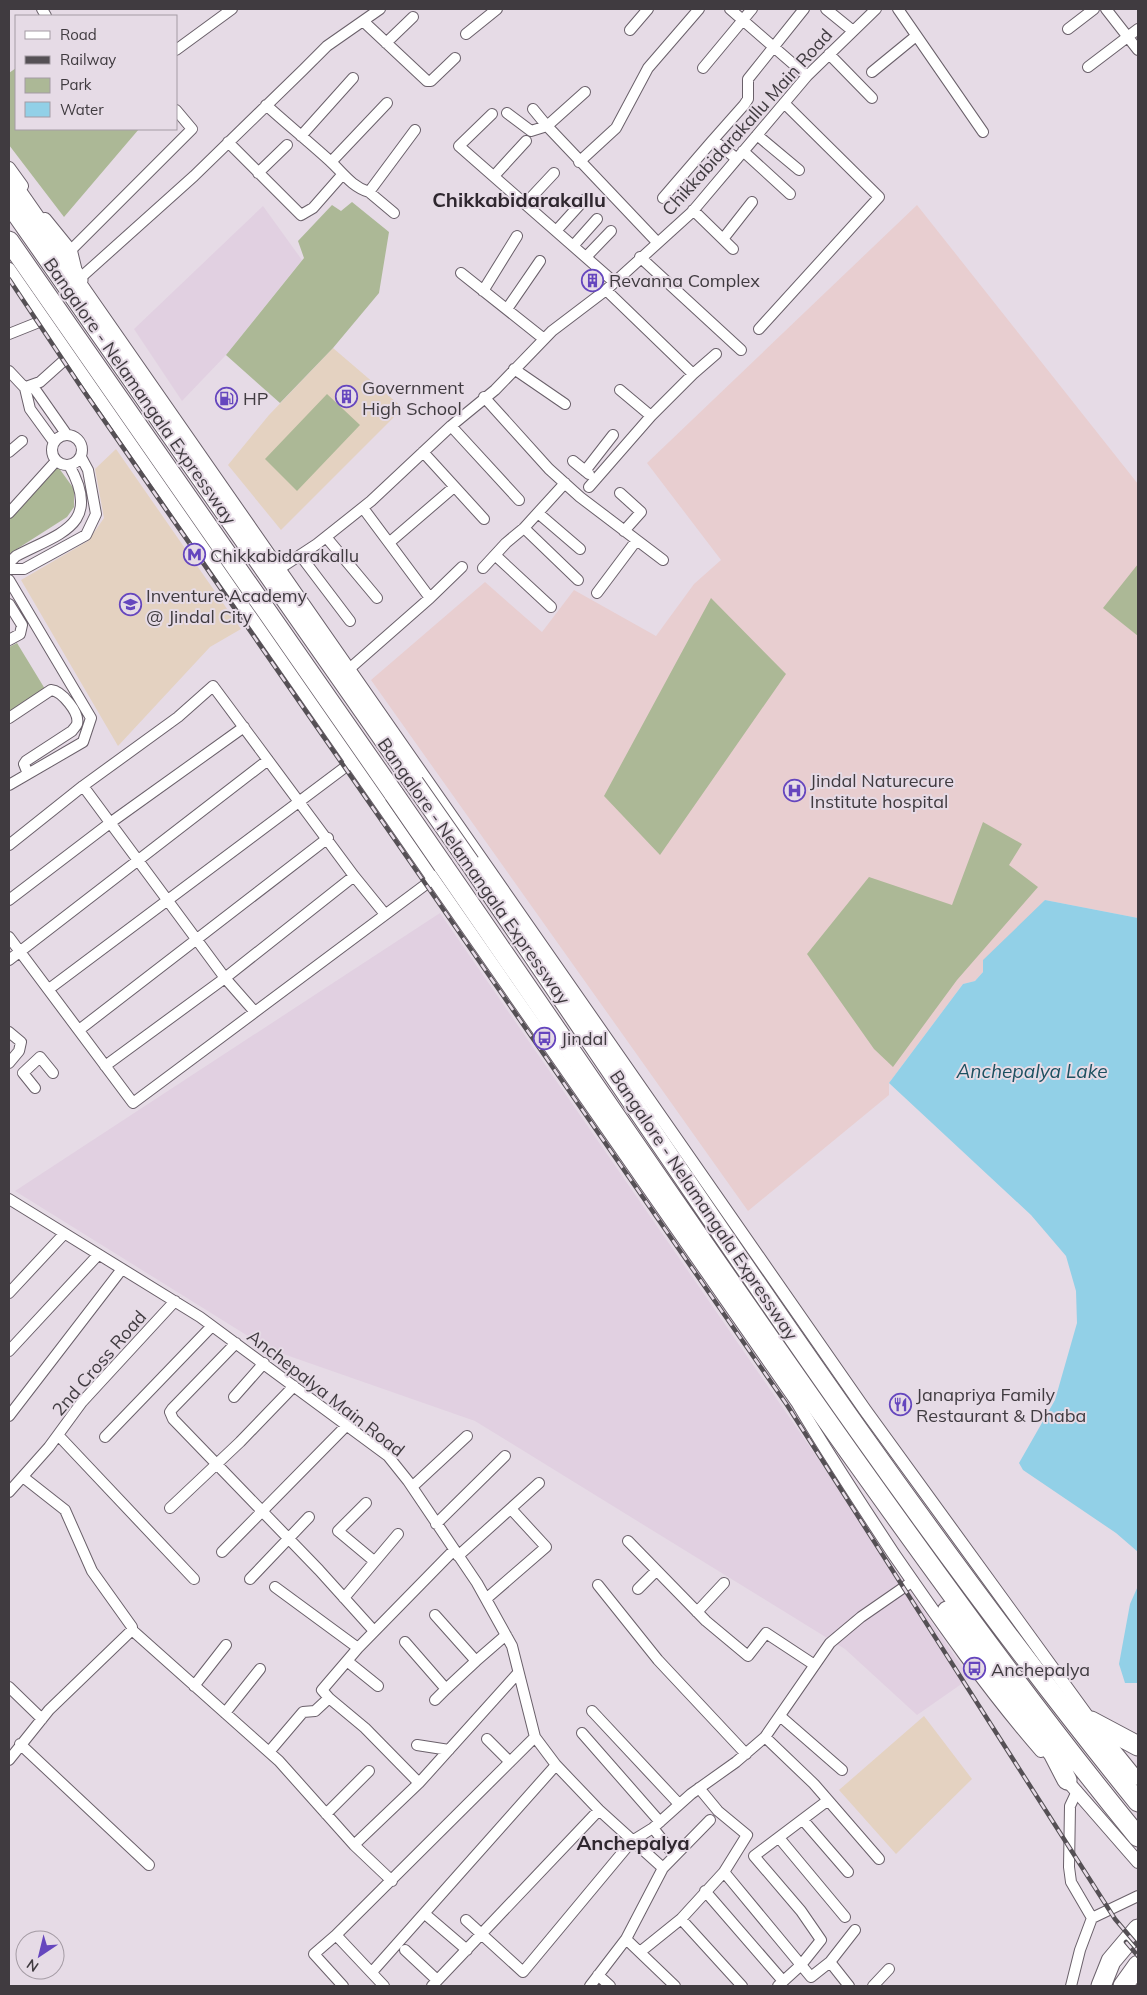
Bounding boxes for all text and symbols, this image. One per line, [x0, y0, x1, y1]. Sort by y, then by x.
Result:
legend [15, 15, 178, 130]
street label: Chikkabidarakallu Main Road [657, 24, 837, 220]
text: Road [60, 25, 97, 44]
text: Railway [60, 50, 116, 69]
text: Park [60, 75, 92, 94]
text: Water [60, 100, 104, 119]
district label: Chikkabidarakallu [432, 187, 606, 212]
street label: Bangalore - Nelamangala Expressway [39, 253, 242, 529]
building icon: Revanna Complex [581, 268, 605, 292]
place label: Revanna Complex [609, 269, 760, 292]
place label: Government High School [362, 376, 464, 420]
building icon: Government High School [334, 385, 358, 409]
fuel station icon: HP [215, 386, 239, 410]
place label: HP [243, 387, 269, 410]
metro station icon: Chikkabidarakallu [182, 543, 206, 567]
place label: Chikkabidarakallu [210, 544, 359, 567]
place label: Inventure Academy @ Jindal City [146, 584, 308, 628]
school or university icon: Inventure Academy @ Jindal City [118, 593, 142, 617]
street label: Bangalore - Nelamangala Expressway [373, 733, 576, 1009]
place label: Jindal Naturecure Institute hospital [810, 769, 954, 813]
hospital icon: Jindal Naturecure Institute hospital [782, 778, 806, 802]
bus stop icon: Jindal [533, 1026, 557, 1050]
place label: Jindal [561, 1027, 608, 1050]
water label: Anchepalya Lake [955, 1059, 1108, 1083]
street label: Bangalore - Nelamangala Expressway [605, 1066, 803, 1345]
street label: 2nd Cross Road [47, 1305, 151, 1421]
street label: Anchepalya Main Road [243, 1324, 409, 1462]
place label: Janapriya Family Restaurant & Dhaba [916, 1383, 1086, 1427]
restaurant icon: Janapriya Family Restaurant & Dhaba [888, 1392, 912, 1416]
bus stop icon: Anchepalya [963, 1657, 987, 1681]
place label: Anchepalya [991, 1658, 1090, 1681]
district label: Anchepalya [576, 1830, 690, 1855]
north arrow [15, 1930, 65, 1980]
text: N [23, 1955, 42, 1976]

